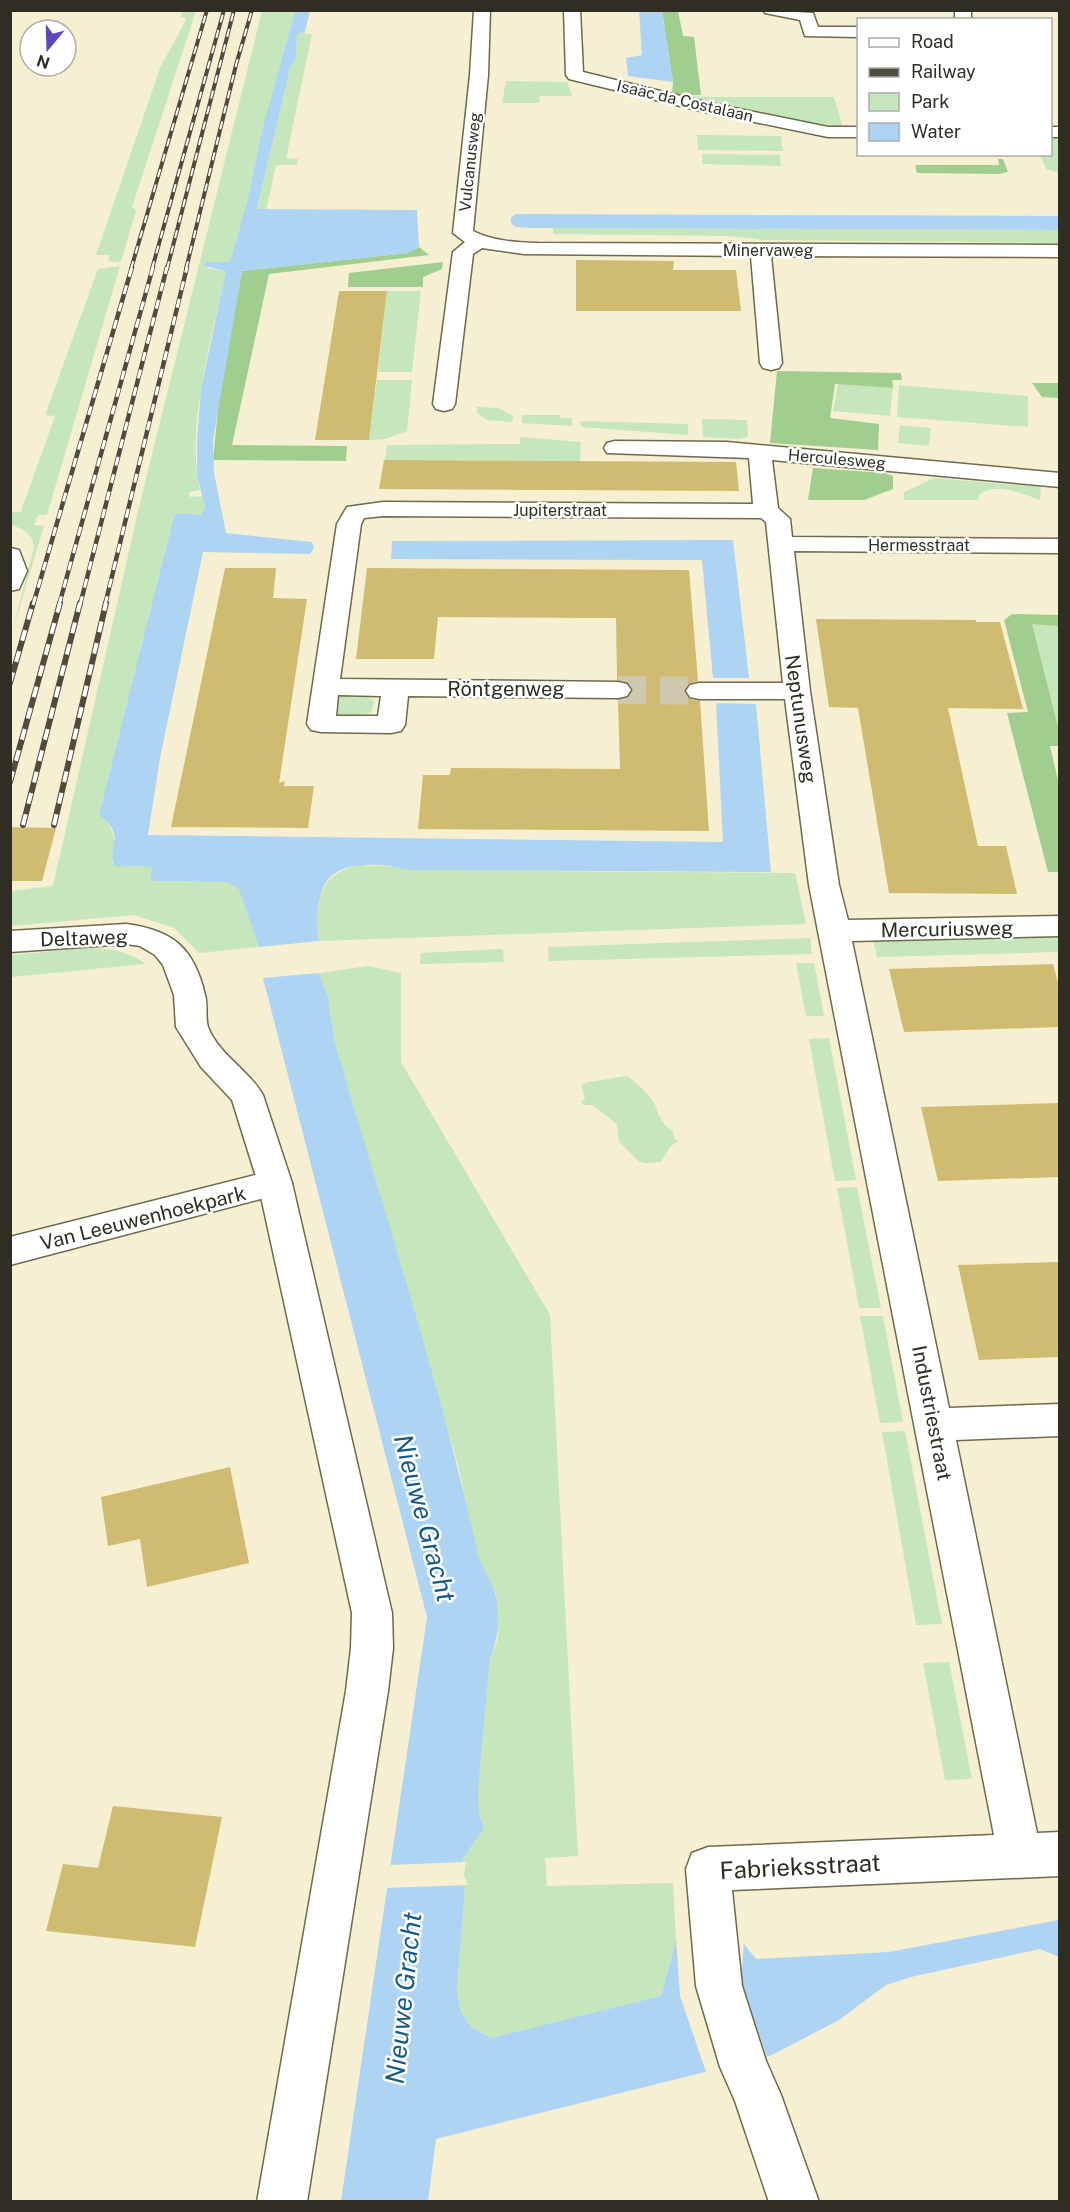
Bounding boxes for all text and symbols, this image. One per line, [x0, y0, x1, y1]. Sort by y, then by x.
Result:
north arrow [18, 18, 78, 78]
legend [857, 18, 1052, 156]
text: Road [911, 31, 954, 52]
text: N [34, 51, 52, 73]
text: Railway [911, 61, 976, 82]
street label: Isaäc da Costalaan [615, 76, 755, 126]
text: Park [911, 91, 949, 112]
street label: Vulcanusweg [455, 111, 485, 213]
text: Water [911, 121, 961, 142]
street label: Minervaweg [723, 241, 813, 260]
street label: Herculesweg [787, 445, 887, 473]
street label: Jupiterstraat [513, 501, 607, 520]
street label: Hermesstraat [868, 536, 970, 555]
street label: Neptunusweg [780, 653, 822, 785]
street label: Röntgenweg [447, 677, 565, 701]
street label: Mercuriusweg [880, 916, 1014, 942]
street label: Deltaweg [40, 924, 128, 952]
street label: Van Leeuwenhoekpark [38, 1181, 248, 1255]
street label: Industriestraat [907, 1343, 957, 1483]
water label: Nieuwe Gracht [388, 1431, 462, 1605]
street label: Fabrieksstraat [719, 1848, 881, 1884]
water label: Nieuwe Gracht [379, 1910, 427, 2085]

